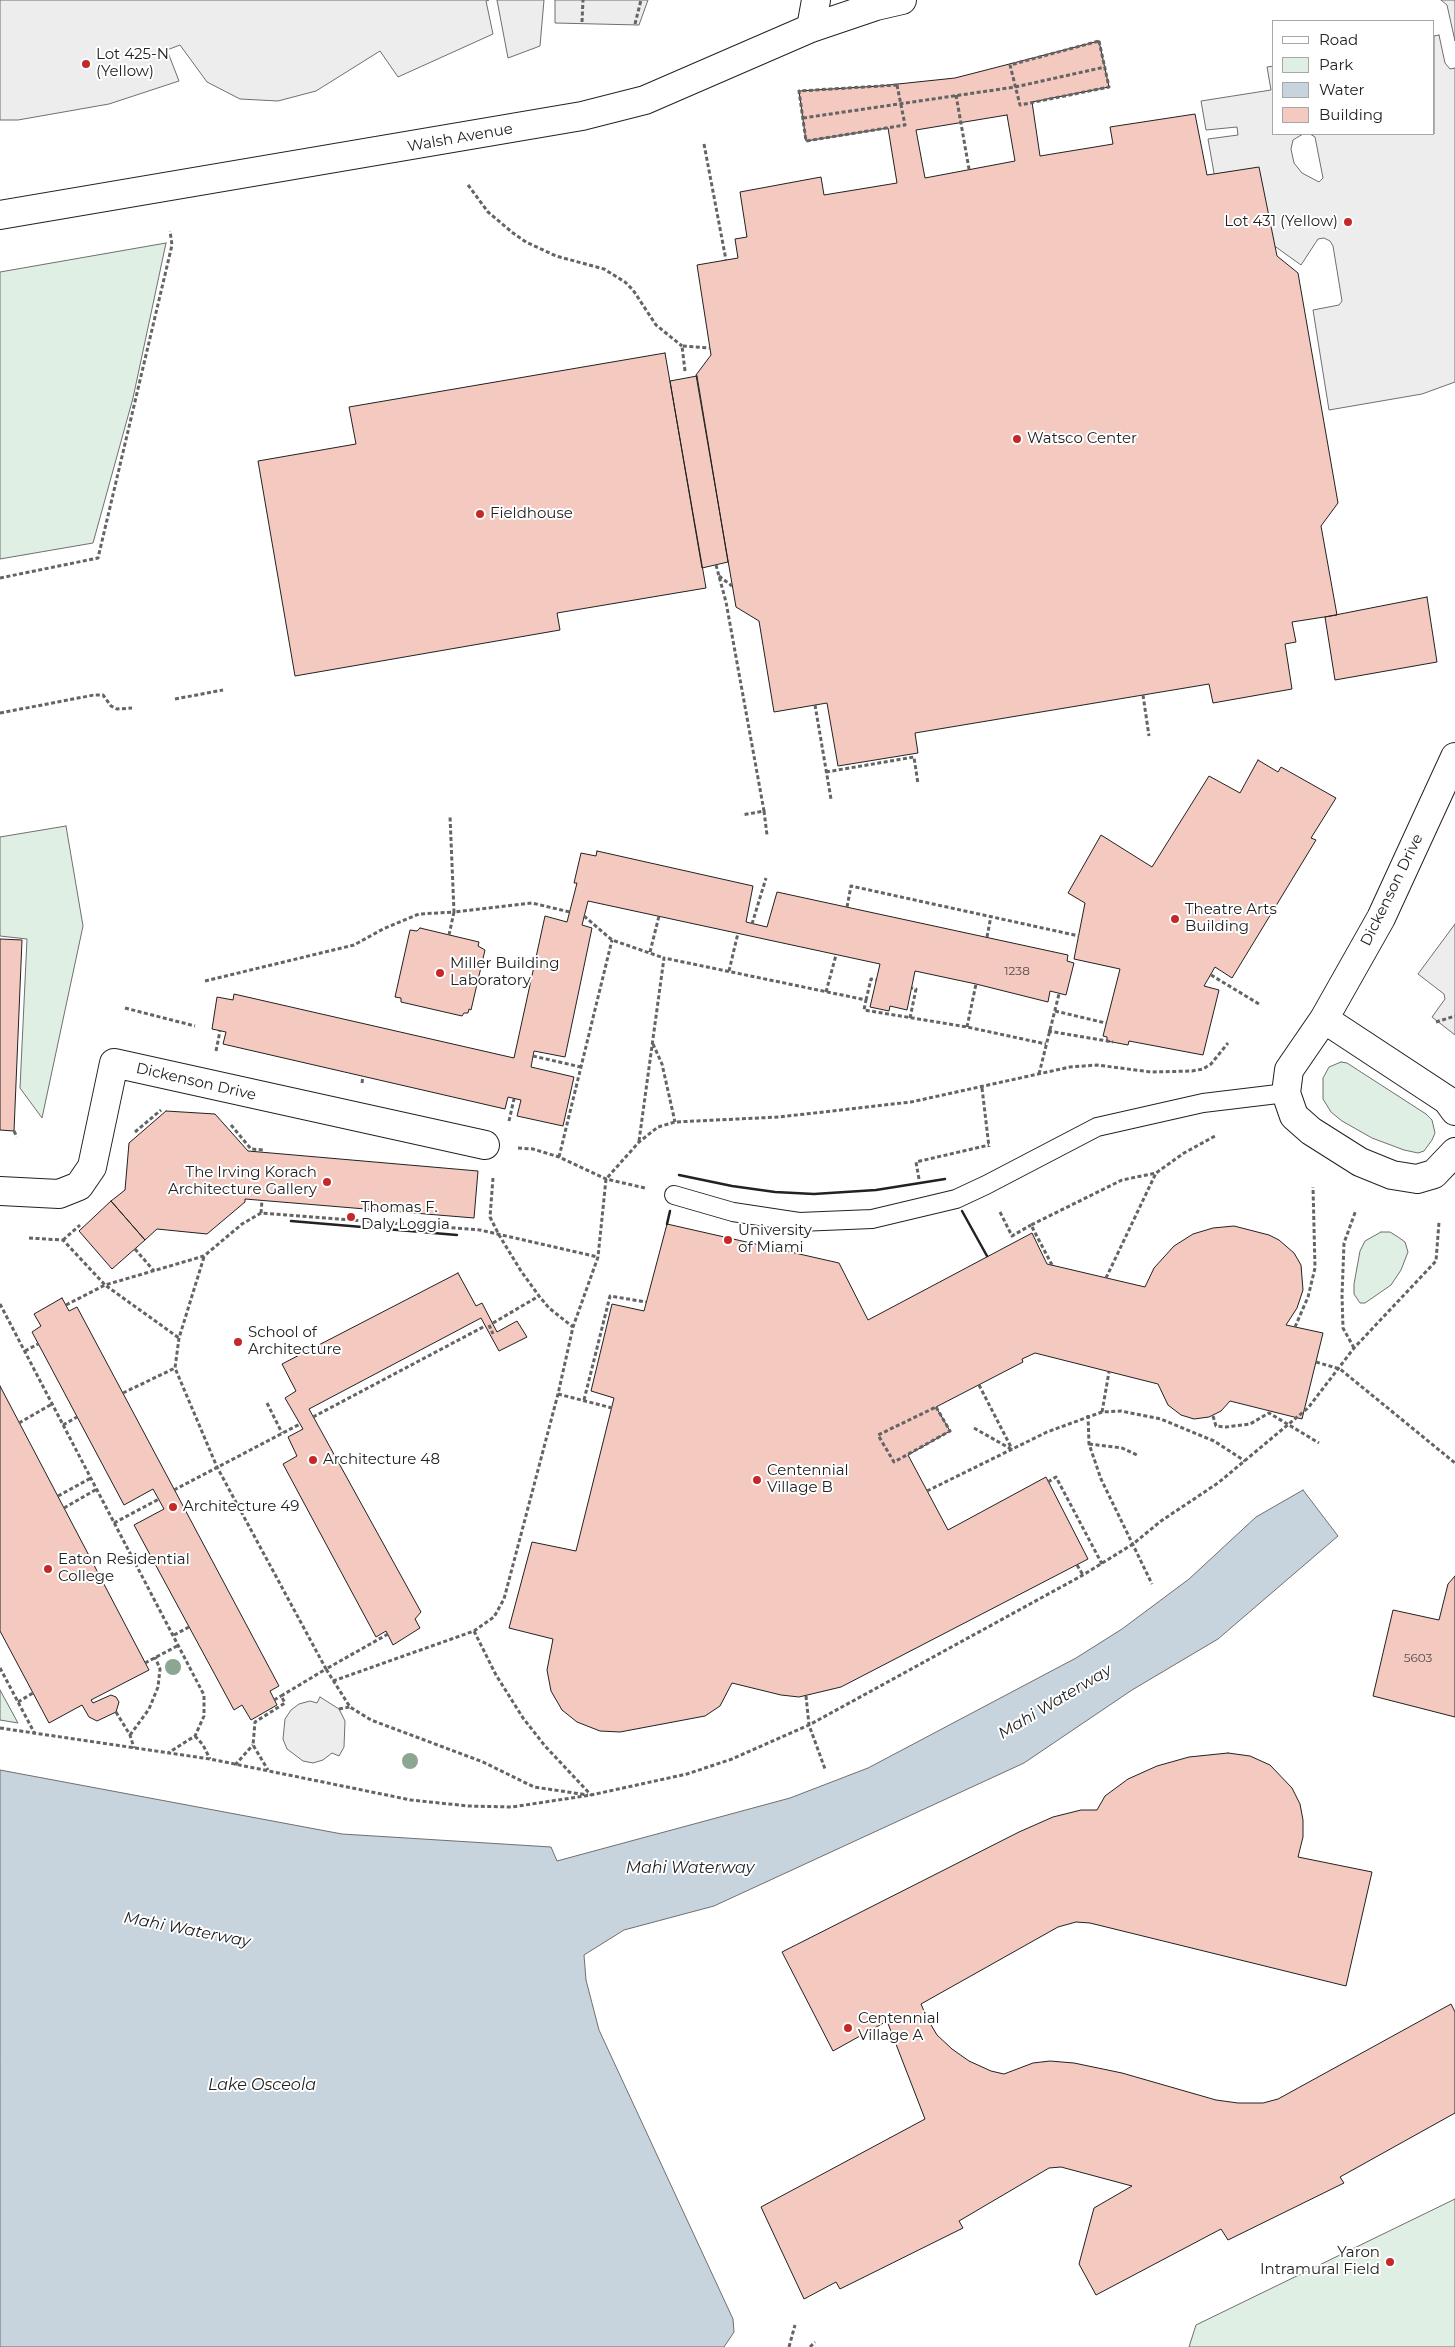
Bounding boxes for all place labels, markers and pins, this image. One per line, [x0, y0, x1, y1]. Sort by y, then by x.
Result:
place label: Lot 425-N (Yellow) [96, 46, 169, 81]
marker: Lot 425-N (Yellow) [80, 58, 92, 70]
place label: Lot 431 (Yellow) [1224, 213, 1338, 231]
marker: Lot 431 (Yellow) [1342, 216, 1354, 228]
place label: Watsco Center [1027, 430, 1137, 448]
marker: Watsco Center [1011, 433, 1023, 445]
place label: Fieldhouse [490, 505, 573, 523]
marker: Fieldhouse [474, 508, 486, 520]
place label: Theatre Arts Building [1185, 901, 1277, 936]
marker: Theatre Arts Building [1169, 913, 1181, 925]
place label: Miller Building Laboratory [450, 955, 560, 990]
marker: Miller Building Laboratory [434, 967, 446, 979]
place label: The Irving Korach Architecture Gallery [168, 1164, 317, 1199]
marker: The Irving Korach Architecture Gallery [321, 1176, 333, 1188]
place label: Thomas F. Daly Loggia [361, 1199, 450, 1234]
marker: Thomas F. Daly Loggia [345, 1211, 357, 1223]
place label: University of Miami [738, 1222, 812, 1257]
marker: University of Miami [722, 1234, 734, 1246]
place label: School of Architecture [248, 1324, 341, 1359]
marker: School of Architecture [232, 1336, 244, 1348]
place label: Architecture 48 [323, 1451, 440, 1469]
marker: Architecture 48 [307, 1454, 319, 1466]
place label: Centennial Village B [767, 1462, 849, 1497]
marker: Centennial Village B [751, 1474, 763, 1486]
place label: Architecture 49 [183, 1498, 299, 1516]
marker: Architecture 49 [167, 1501, 179, 1513]
place label: Eaton Residential College [58, 1551, 190, 1586]
marker: Eaton Residential College [42, 1563, 54, 1575]
place label: Centennial Village A [858, 2010, 940, 2045]
marker: Centennial Village A [842, 2022, 854, 2034]
place label: Yaron Intramural Field [1260, 2244, 1380, 2279]
marker: Yaron Intramural Field [1384, 2256, 1396, 2268]

